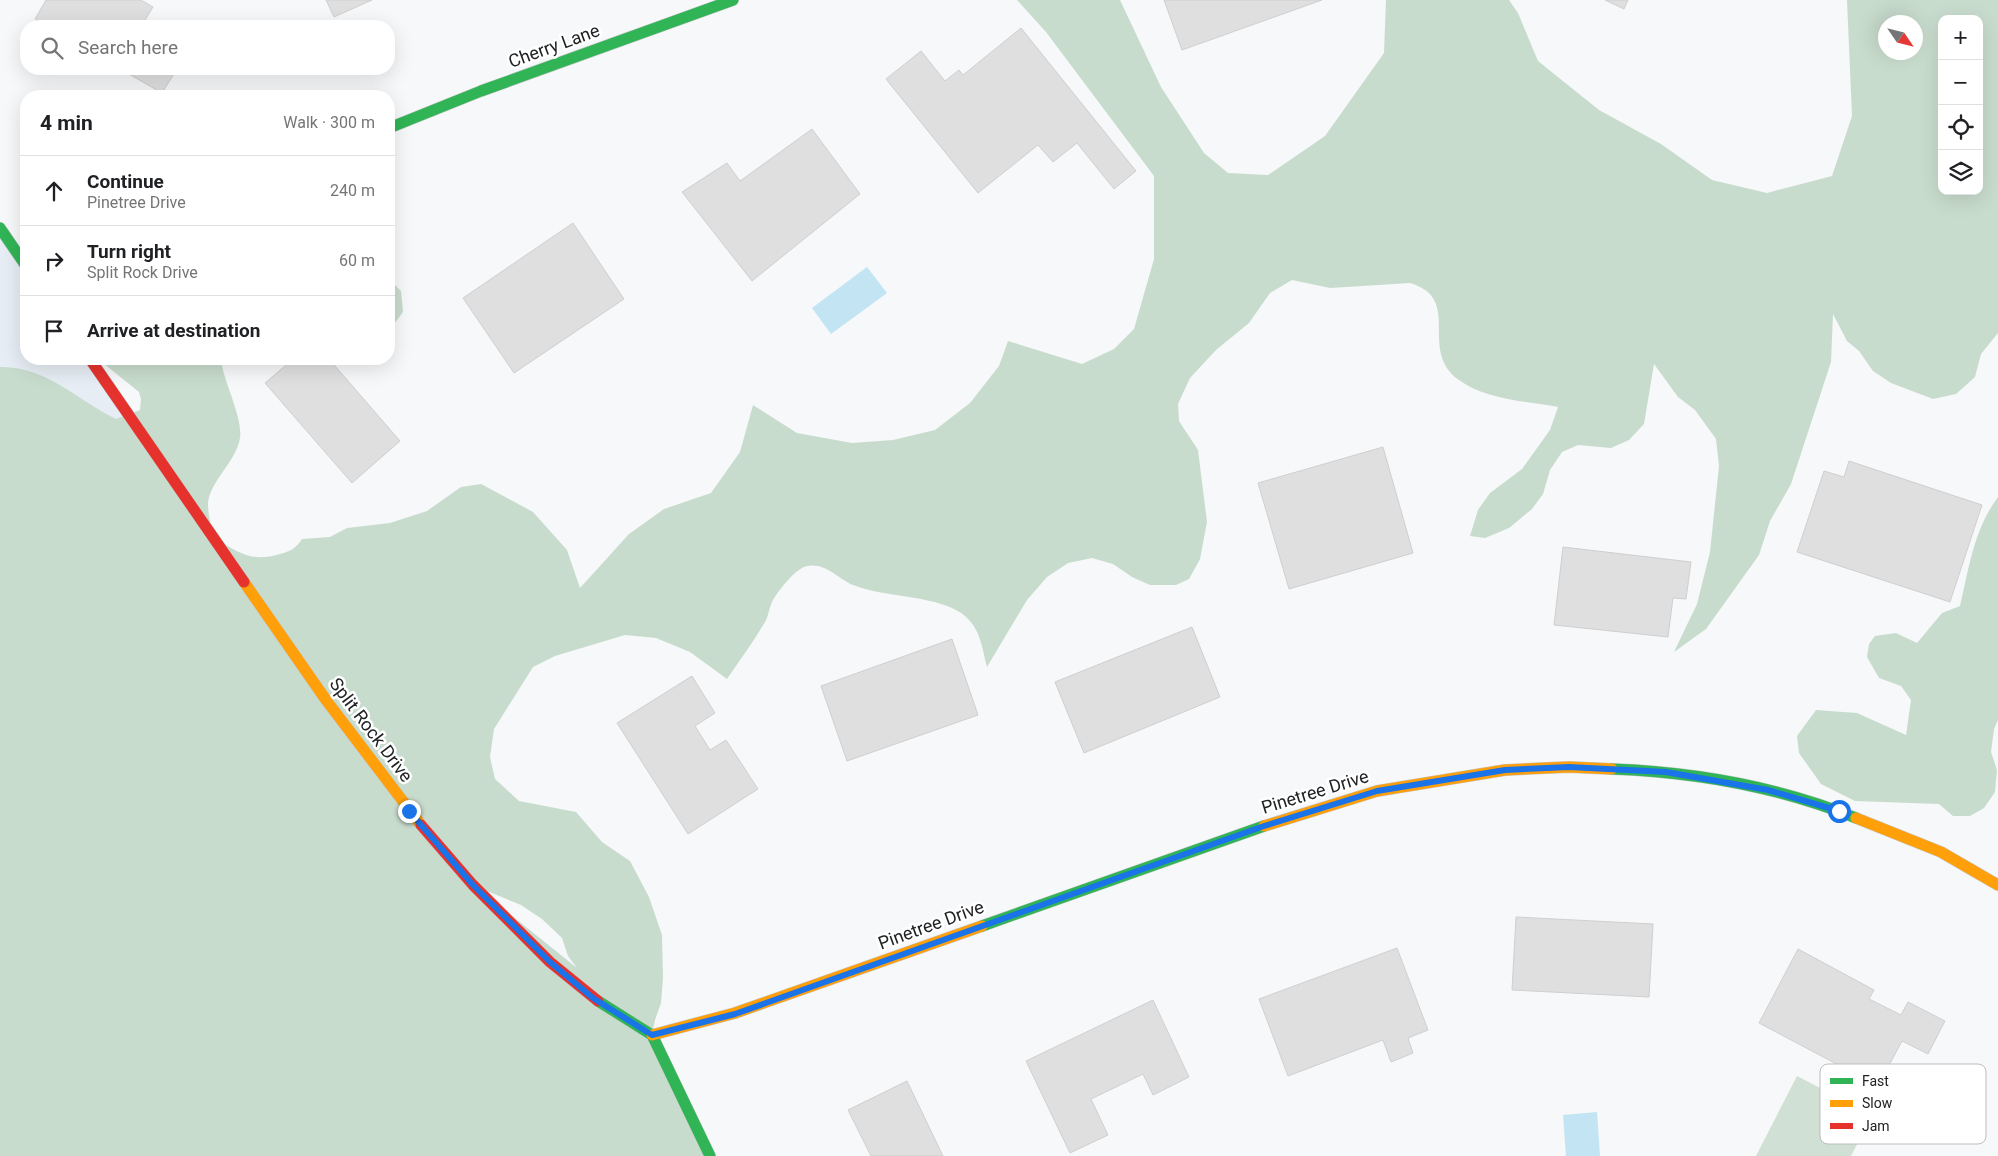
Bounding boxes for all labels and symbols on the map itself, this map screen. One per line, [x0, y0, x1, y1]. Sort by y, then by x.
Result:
north arrow [1878, 15, 1923, 60]
street label: Cherry Lane [505, 19, 602, 72]
street label: Split Rock Drive [325, 674, 417, 786]
street label: Pinetree Drive [1259, 765, 1371, 818]
route end [398, 800, 421, 823]
route start [1828, 800, 1851, 823]
street label: Pinetree Drive [875, 896, 987, 953]
legend [1820, 1064, 1986, 1144]
text: Fast [1862, 1073, 1889, 1089]
text: Slow [1862, 1095, 1893, 1111]
text: Jam [1862, 1118, 1890, 1134]

